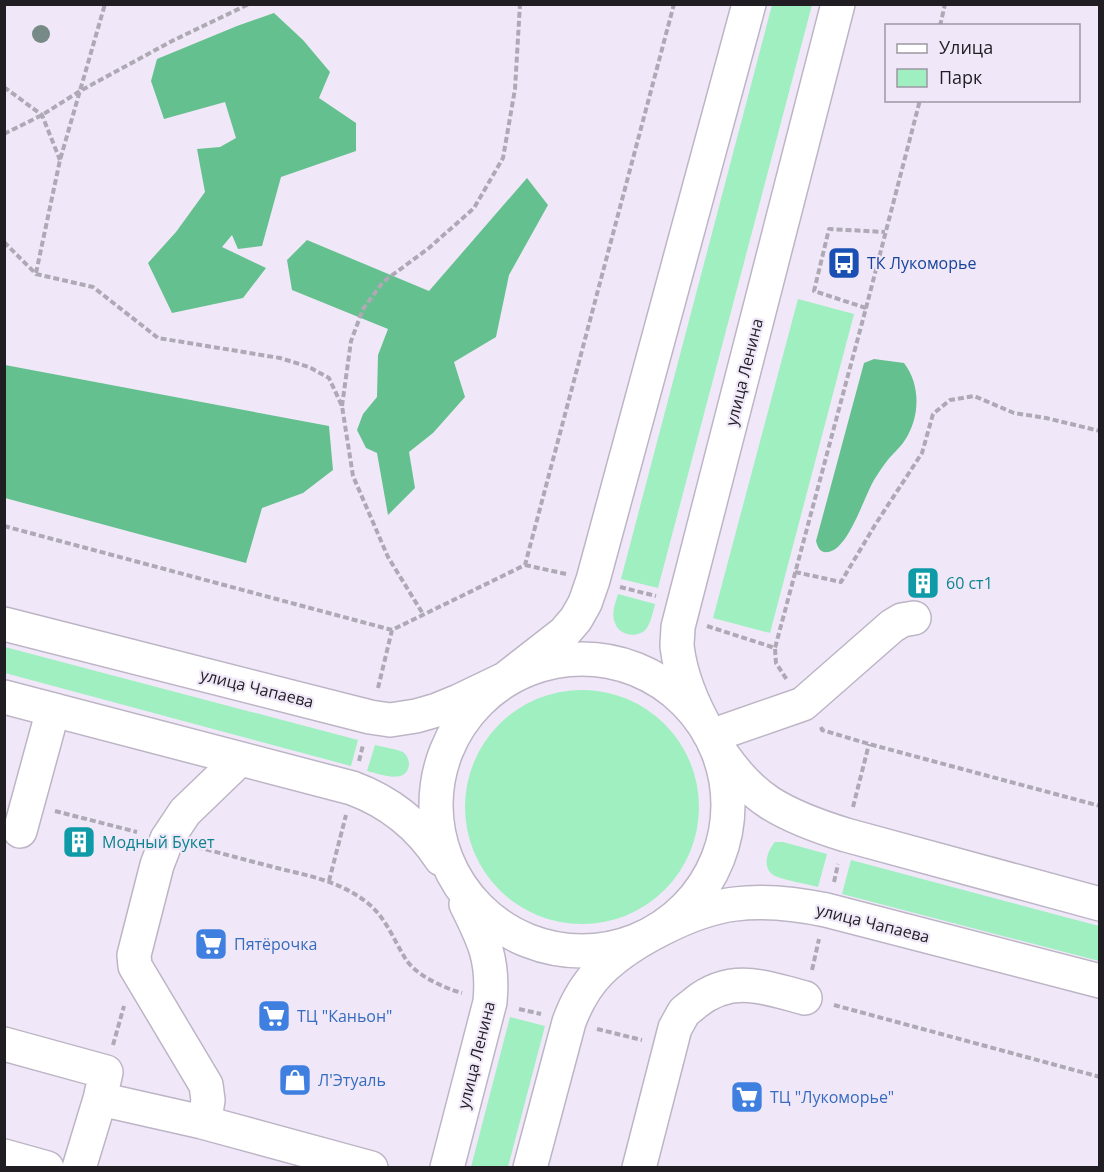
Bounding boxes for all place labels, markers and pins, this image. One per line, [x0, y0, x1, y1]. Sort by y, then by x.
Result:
bus stop icon: ТК Лукоморье [826, 245, 862, 281]
place label: ТК Лукоморье [867, 252, 976, 274]
building icon: 60 ст1 [905, 565, 941, 601]
place label: 60 ст1 [946, 572, 993, 594]
building icon: Модный Букет [61, 824, 97, 860]
place label: Модный Букет [102, 831, 215, 853]
supermarket icon: Пятёрочка [193, 926, 229, 962]
place label: Пятёрочка [234, 933, 317, 955]
supermarket icon: ТЦ "Каньон" [256, 998, 292, 1034]
place label: ТЦ "Каньон" [297, 1005, 392, 1027]
shop icon: Л'Этуаль [277, 1062, 313, 1098]
place label: Л'Этуаль [318, 1069, 386, 1091]
supermarket icon: ТЦ "Лукоморье" [729, 1079, 765, 1115]
place label: ТЦ "Лукоморье" [770, 1086, 894, 1108]

